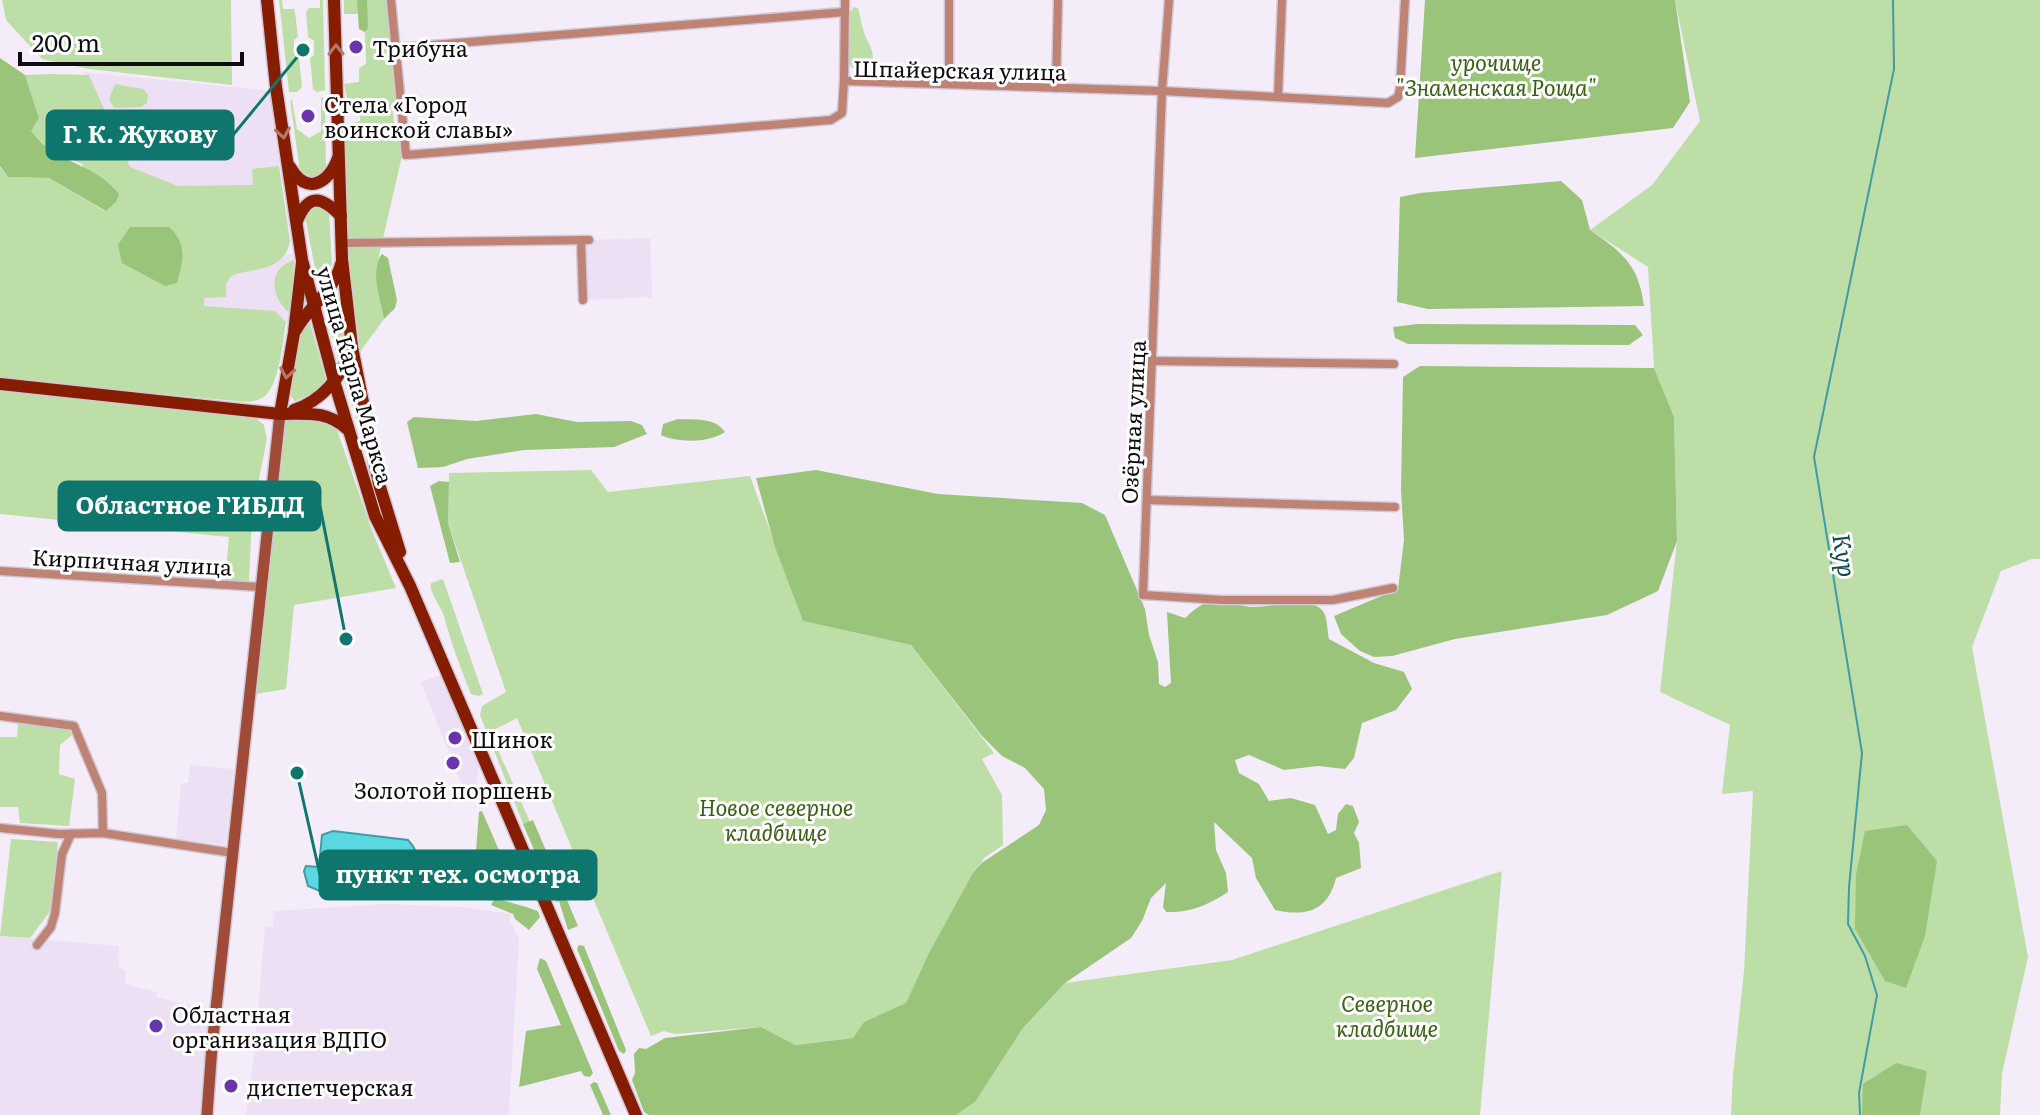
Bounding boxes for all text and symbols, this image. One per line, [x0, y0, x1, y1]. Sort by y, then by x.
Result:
scale bar [20, 16, 242, 66]
text: 200 m [32, 24, 100, 59]
place label: Трибуна [372, 31, 468, 64]
marker: Трибуна [347, 38, 365, 56]
one-way arrow [327, 43, 344, 56]
park label: урочище "Знаменская Роща" [1395, 45, 1597, 103]
street label: Шпайерская улица [853, 51, 1067, 87]
place label: Стела «Город воинской славы» [324, 87, 513, 145]
marker: Стела «Город воинской славы» [299, 107, 317, 125]
callout: Г. К. Жукову [47, 111, 233, 159]
text: Г. К. Жукову [63, 115, 218, 150]
one-way arrow [273, 126, 290, 140]
street label: улица Карла Маркса [309, 262, 403, 488]
street label: Озёрная улица [1111, 339, 1153, 505]
one-way arrow [279, 366, 296, 380]
callout: Областное ГИБДД [59, 482, 320, 530]
text: Областное ГИБДД [75, 486, 305, 521]
water label: Кур [1825, 531, 1867, 579]
street label: Кирпичная улица [31, 539, 233, 583]
place label: Шинок [471, 722, 552, 755]
marker: Шинок [446, 729, 464, 747]
marker: Золотой поршень [444, 754, 462, 772]
place label: Золотой поршень [354, 773, 552, 806]
park label: Новое северное кладбище [699, 790, 853, 848]
callout: пункт тех. осмотра [320, 851, 596, 899]
text: пункт тех. осмотра [336, 855, 580, 890]
park label: Северное кладбище [1336, 986, 1438, 1044]
place label: Областная организация ВДПО [172, 997, 387, 1055]
marker: Областная организация ВДПО [147, 1017, 165, 1035]
place label: диспетчерская [247, 1070, 413, 1103]
marker: диспетчерская [222, 1077, 240, 1095]

